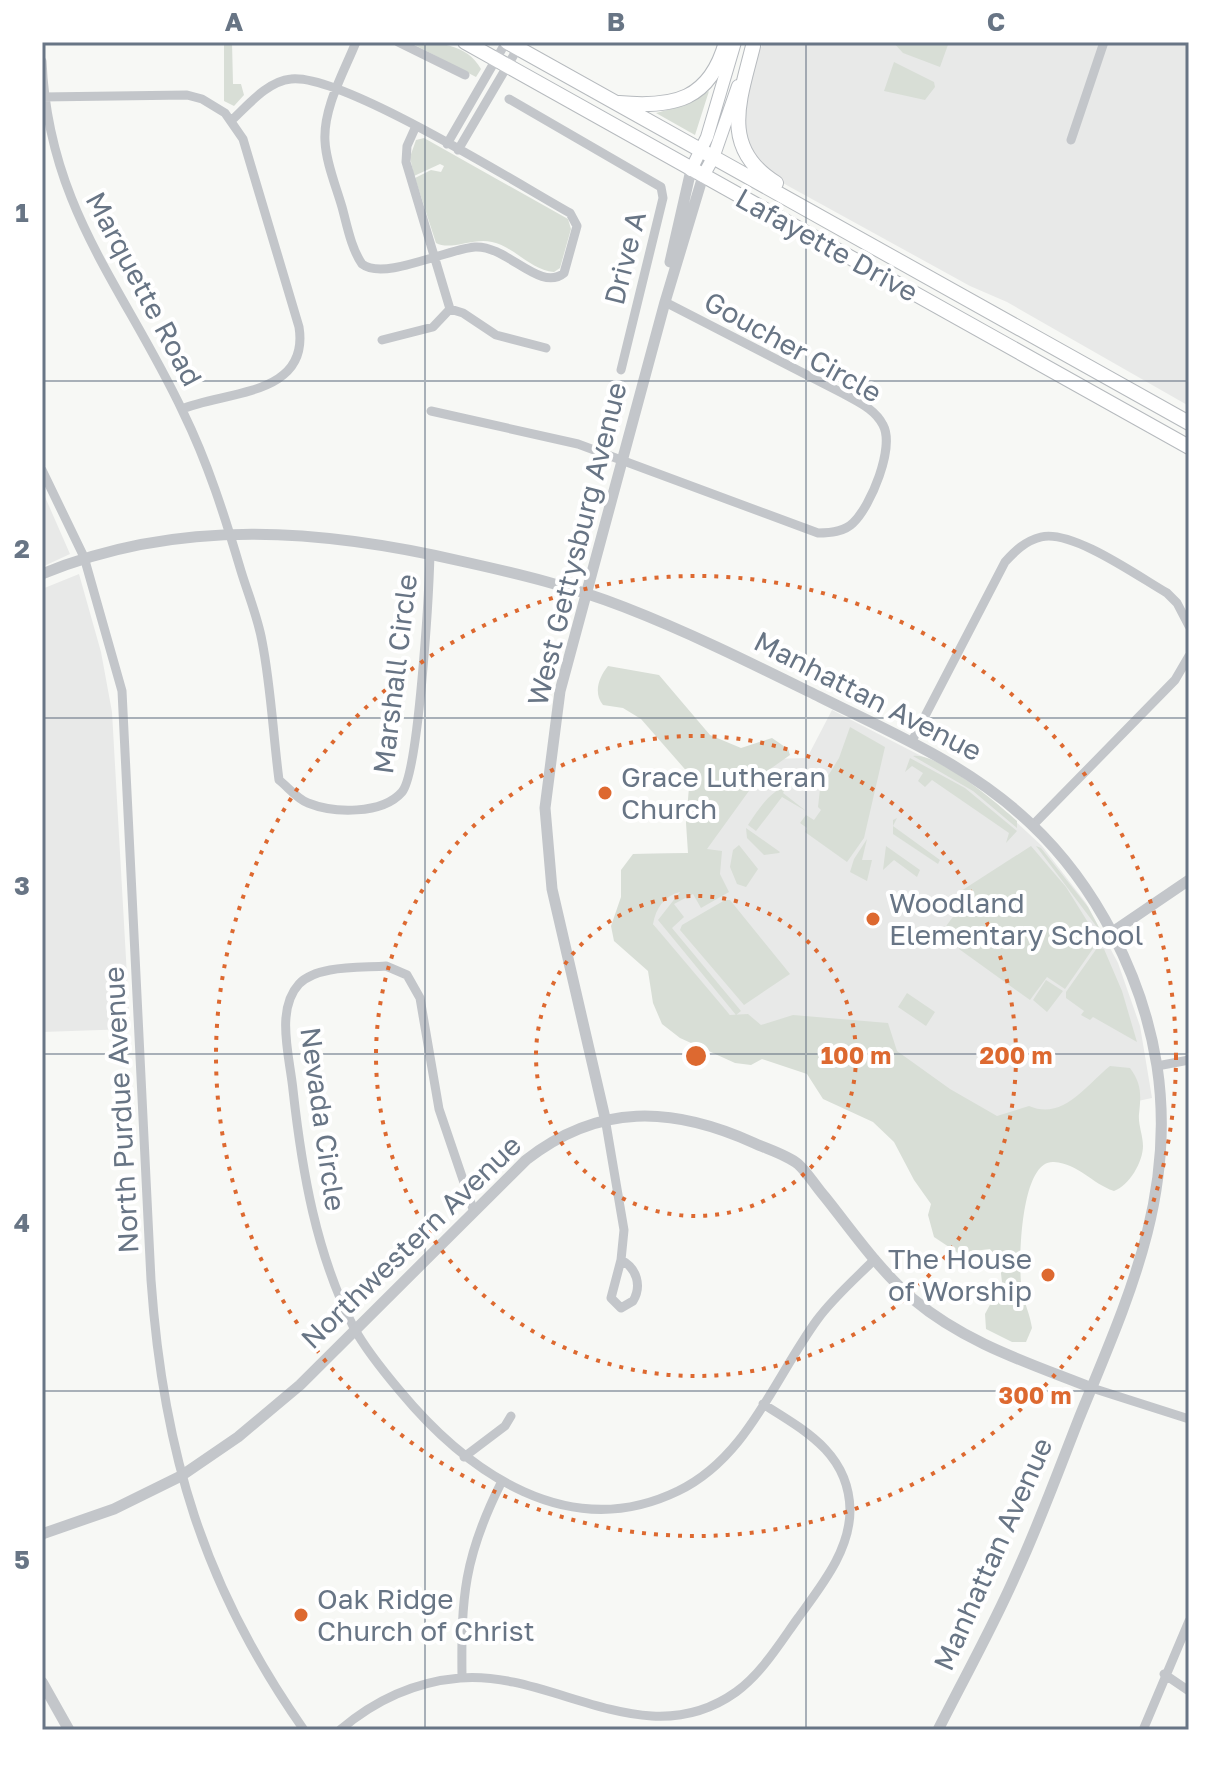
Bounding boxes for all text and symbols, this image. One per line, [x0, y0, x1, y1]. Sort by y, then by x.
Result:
text: A [225, 6, 244, 37]
text: B [607, 6, 625, 37]
text: C [987, 6, 1005, 37]
street label: Lafayette Drive [730, 181, 924, 308]
street label: Marquette Road [79, 186, 209, 391]
text: 1 [15, 197, 29, 228]
street label: Drive A [597, 208, 652, 308]
street label: Goucher Circle [699, 284, 888, 409]
street label: West Gettysburg Avenue [520, 379, 633, 709]
text: 2 [14, 533, 30, 564]
street label: Marshall Circle [366, 572, 423, 776]
street label: Manhattan Avenue [749, 624, 987, 767]
place label: Grace Lutheran Church [621, 760, 826, 825]
marker: Grace Lutheran Church [596, 784, 614, 802]
text: 3 [14, 870, 30, 901]
place label: Woodland Elementary School [889, 886, 1143, 951]
marker: Woodland Elementary School [864, 910, 882, 928]
street label: North Purdue Avenue [97, 966, 144, 1254]
street label: Nevada Circle [294, 1025, 353, 1213]
text: 100 m [821, 1040, 891, 1069]
text: 200 m [980, 1040, 1052, 1069]
centre of rings [682, 1042, 710, 1070]
street label: Northwestern Avenue [294, 1128, 527, 1355]
text: 4 [14, 1207, 30, 1238]
place label: The House of Worship [888, 1242, 1032, 1307]
marker: The House of Worship [1039, 1266, 1057, 1284]
text: 300 m [999, 1380, 1071, 1409]
street label: Manhattan Avenue [926, 1432, 1059, 1675]
text: 5 [14, 1544, 30, 1575]
place label: Oak Ridge Church of Christ [317, 1582, 535, 1647]
marker: Oak Ridge Church of Christ [292, 1606, 310, 1624]

